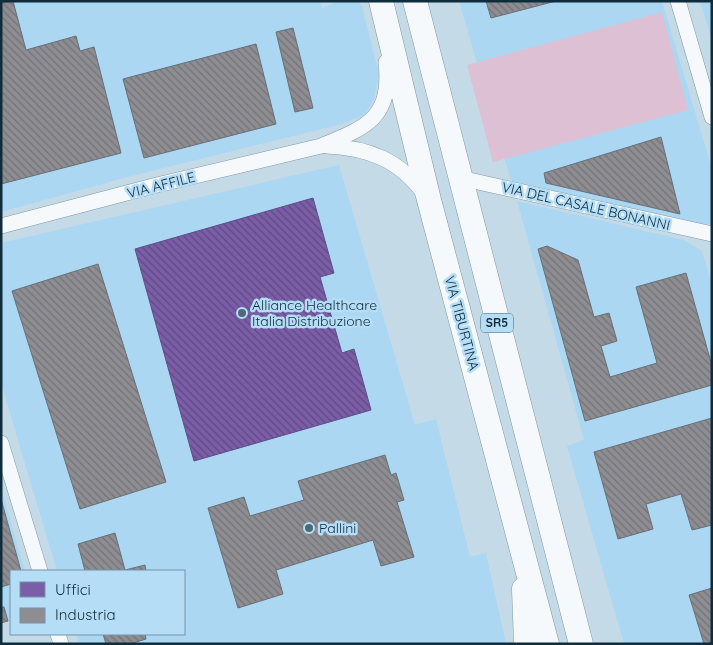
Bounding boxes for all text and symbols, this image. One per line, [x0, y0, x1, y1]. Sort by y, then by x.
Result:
street label: VIA AFFILE [125, 168, 197, 202]
street label: VIA DEL CASALE BONANNI [500, 178, 672, 234]
street label: VIA TIBURTINA [441, 274, 483, 372]
place label: Alliance Healthcare Italia Distribuzione [252, 296, 377, 330]
marker: Alliance Healthcare Italia Distribuzione [236, 307, 248, 319]
road number: SR5 [481, 314, 513, 332]
place label: Pallini [319, 519, 356, 537]
marker: Pallini [303, 522, 315, 534]
legend [10, 570, 185, 635]
text: Uffici [55, 580, 91, 599]
text: Industria [55, 605, 115, 624]

